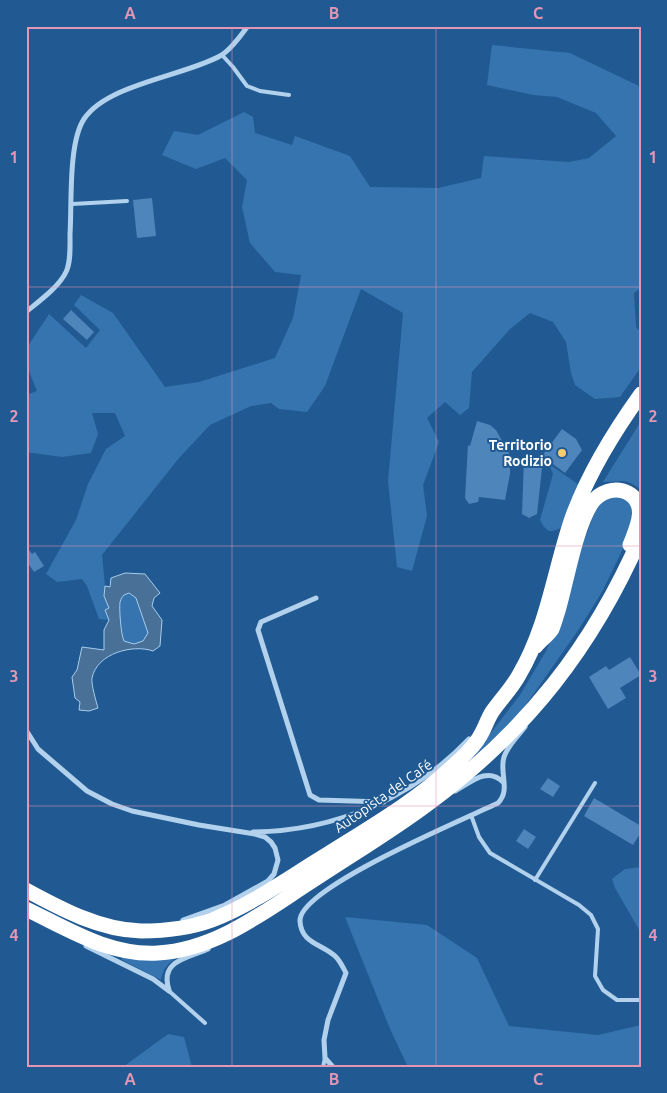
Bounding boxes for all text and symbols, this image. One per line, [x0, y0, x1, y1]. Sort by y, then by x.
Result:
text: A [124, 4, 136, 22]
text: B [329, 4, 339, 22]
text: C [533, 4, 543, 22]
text: 1 [9, 148, 19, 166]
text: 1 [648, 148, 658, 166]
text: 2 [9, 407, 19, 425]
text: 2 [648, 407, 658, 425]
place label: Territorio Rodizio [489, 437, 552, 469]
marker: Territorio Rodizio [556, 447, 568, 459]
text: 3 [9, 667, 19, 685]
text: 3 [648, 667, 658, 685]
street label: Autopista del Café [331, 756, 435, 836]
text: 4 [9, 926, 19, 944]
text: 4 [648, 926, 658, 944]
text: A [124, 1070, 136, 1088]
text: B [329, 1070, 339, 1088]
text: C [533, 1070, 543, 1088]

